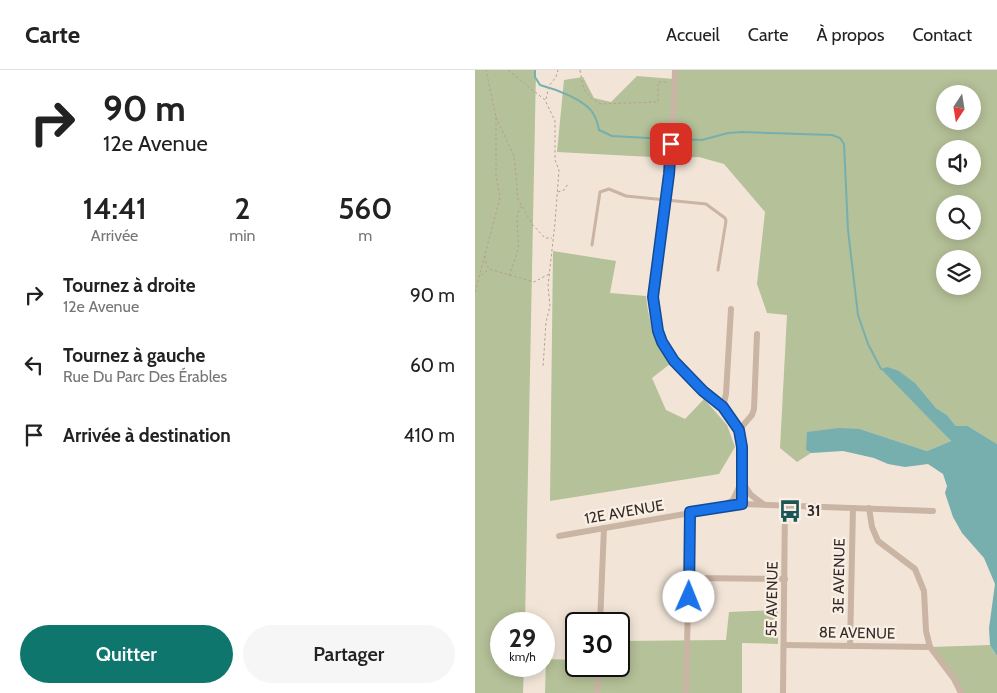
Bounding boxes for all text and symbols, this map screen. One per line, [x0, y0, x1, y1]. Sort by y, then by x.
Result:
text: Carte [25, 20, 80, 49]
text: Accueil [666, 24, 720, 46]
text: Carte [748, 24, 788, 46]
text: À propos [816, 24, 884, 46]
text: Contact [912, 24, 972, 46]
north arrow [936, 85, 981, 130]
map controls [936, 85, 981, 295]
text: 90 m [103, 87, 186, 130]
icon: right [20, 90, 85, 155]
pin [650, 123, 692, 165]
text: 12e Avenue [103, 130, 208, 157]
icon: arrive [657, 130, 685, 158]
button: sound [936, 140, 981, 185]
text: 14:41 [83, 190, 147, 227]
text: 2 [234, 190, 250, 227]
text: 560 [338, 190, 392, 227]
button: search [936, 195, 981, 240]
text: Arrivée [91, 226, 138, 245]
text: min [229, 226, 256, 245]
text: m [358, 226, 372, 245]
button: layers [936, 250, 981, 295]
text: Tournez à droite [63, 274, 196, 297]
icon: right [20, 281, 48, 309]
text: 90 m [410, 284, 455, 307]
text: 12e Avenue [63, 297, 139, 316]
text: Tournez à gauche [63, 344, 205, 367]
icon: left [20, 351, 48, 379]
text: 60 m [410, 354, 455, 377]
text: Rue Du Parc Des Érables [63, 367, 227, 386]
icon: arrive [20, 421, 48, 449]
text: Arrivée à destination [63, 424, 231, 447]
text: 410 m [404, 424, 455, 447]
street label: 12E AVENUE [583, 496, 665, 528]
bus stop icon: 31 [777, 498, 803, 524]
place label: 31 [807, 502, 821, 520]
street label: 3E AVENUE [829, 538, 849, 614]
street label: 5E AVENUE [762, 561, 782, 637]
position arrow [662, 570, 714, 622]
speed limit sign: 30 [565, 612, 630, 677]
text: 29 [509, 623, 536, 653]
street label: 8E AVENUE [819, 623, 895, 643]
button: Quitter [20, 625, 233, 683]
button: Partager [243, 625, 455, 683]
text: km/h [509, 649, 536, 664]

